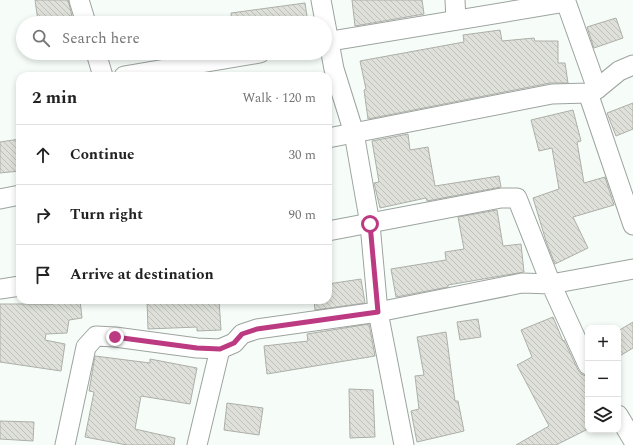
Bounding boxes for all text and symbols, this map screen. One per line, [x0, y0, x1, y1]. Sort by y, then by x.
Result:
search box [16, 16, 332, 60]
icon: search [30, 27, 52, 49]
text: Search here [62, 27, 140, 50]
text: 2 min [32, 85, 77, 111]
text: Walk · 120 m [242, 88, 316, 108]
text: Continue [70, 143, 135, 166]
icon: ahead [32, 144, 54, 166]
text: 30 m [289, 145, 316, 165]
text: Turn right [70, 203, 143, 226]
icon: right [32, 204, 54, 226]
text: 90 m [289, 205, 316, 225]
route start [361, 215, 379, 233]
text: Arrive at destination [70, 263, 214, 286]
icon: arrive [32, 264, 54, 286]
map controls [585, 325, 621, 433]
button: + [585, 325, 621, 361]
route end [106, 328, 124, 346]
button: − [585, 361, 621, 397]
button: layers [585, 397, 621, 433]

